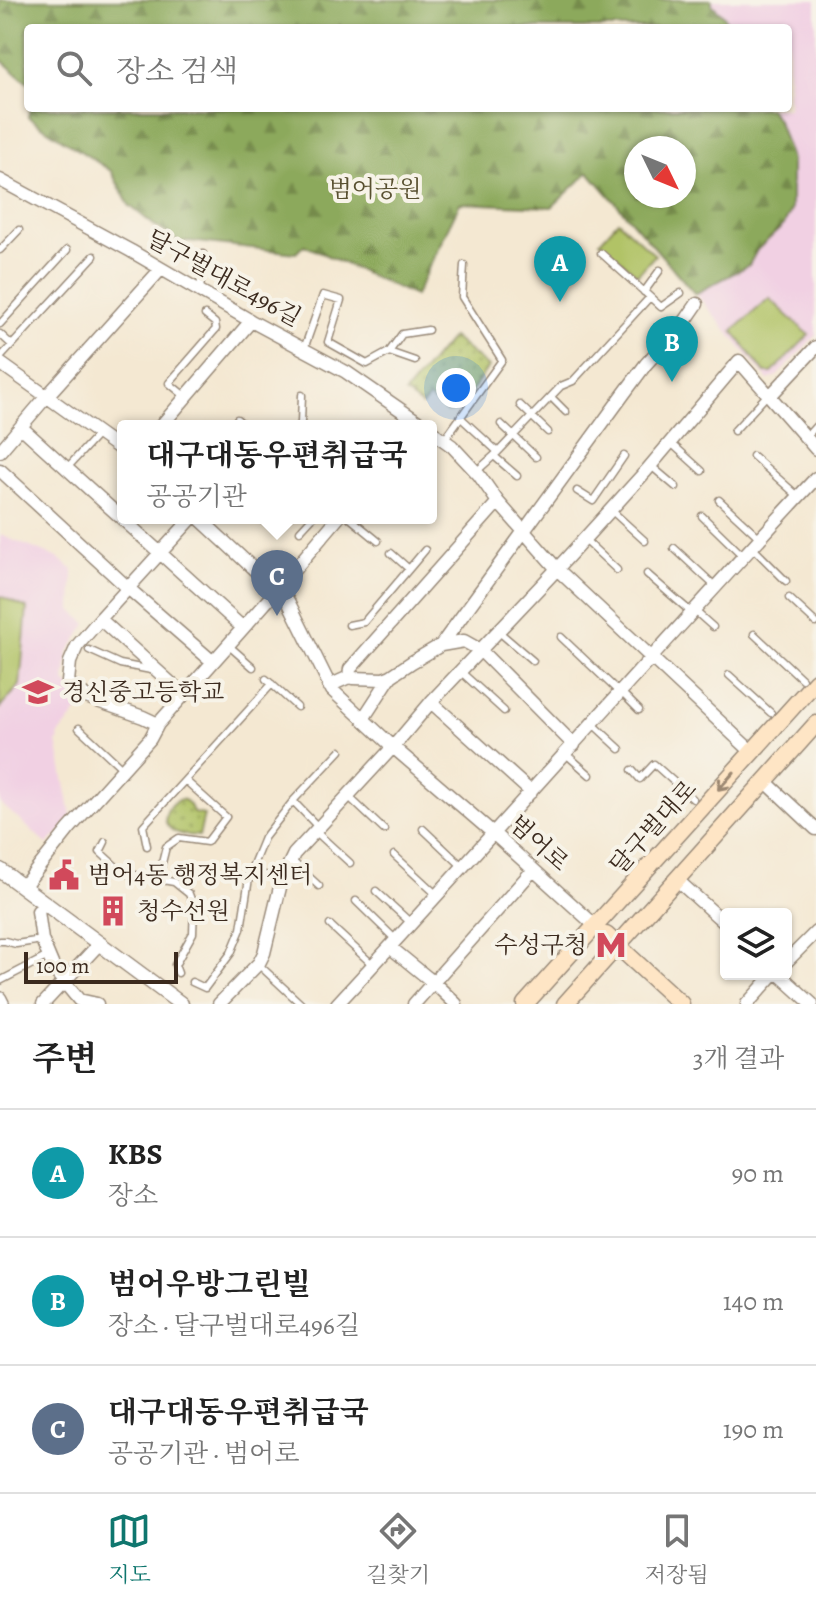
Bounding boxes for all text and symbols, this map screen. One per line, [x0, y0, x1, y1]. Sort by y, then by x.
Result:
search box [24, 24, 792, 112]
icon: search [52, 46, 96, 90]
text: 장소 검색 [116, 51, 238, 91]
north arrow [624, 136, 696, 208]
park label: 범어공원 [329, 173, 421, 205]
street label: 달구벌대로496길 [141, 222, 307, 334]
pin: A [534, 236, 586, 302]
pin: B [646, 316, 698, 382]
your location [436, 368, 476, 408]
popup [117, 420, 437, 524]
text: 대구대동우편취급국 [147, 435, 407, 475]
text: 공공기관 [147, 479, 247, 514]
pin: C [251, 550, 303, 616]
school or university icon: 경신중고등학교 [21, 675, 55, 709]
place label: 경신중고등학교 [62, 676, 224, 708]
one-way arrow [717, 771, 736, 791]
street label: 달구벌대로 [602, 773, 704, 881]
street label: 범어로 [502, 808, 576, 878]
public building icon: 범어4동 행정복지센터 [47, 858, 81, 892]
place label: 범어4동 행정복지센터 [88, 859, 312, 891]
building icon: 청수선원 [96, 894, 130, 928]
place label: 청수선원 [137, 895, 230, 927]
map controls [720, 908, 792, 980]
button: layers [720, 908, 792, 980]
metro station icon: 수성구청 [594, 928, 628, 962]
place label: 수성구청 [494, 929, 587, 961]
scale bar [24, 948, 178, 984]
text: 100 m [36, 951, 90, 981]
text: 주변 [32, 1035, 98, 1082]
text: 3개 결과 [693, 1041, 784, 1076]
text: KBS [108, 1134, 163, 1174]
text: A [50, 1156, 66, 1191]
text: 90 m [732, 1156, 784, 1191]
text: 장소 [108, 1178, 158, 1213]
text: 범어우방그린빌 [108, 1264, 311, 1304]
text: B [50, 1284, 66, 1319]
text: 140 m [723, 1284, 784, 1319]
text: 장소 · 달구벌대로496길 [108, 1308, 360, 1343]
text: 대구대동우편취급국 [108, 1392, 369, 1432]
text: C [50, 1412, 66, 1447]
text: 190 m [723, 1412, 784, 1447]
text: 공공기관 · 범어로 [108, 1436, 299, 1471]
tab: 지도 [107, 1509, 151, 1590]
tab: 길찾기 [366, 1509, 430, 1590]
tab: 저장됨 [645, 1509, 709, 1590]

